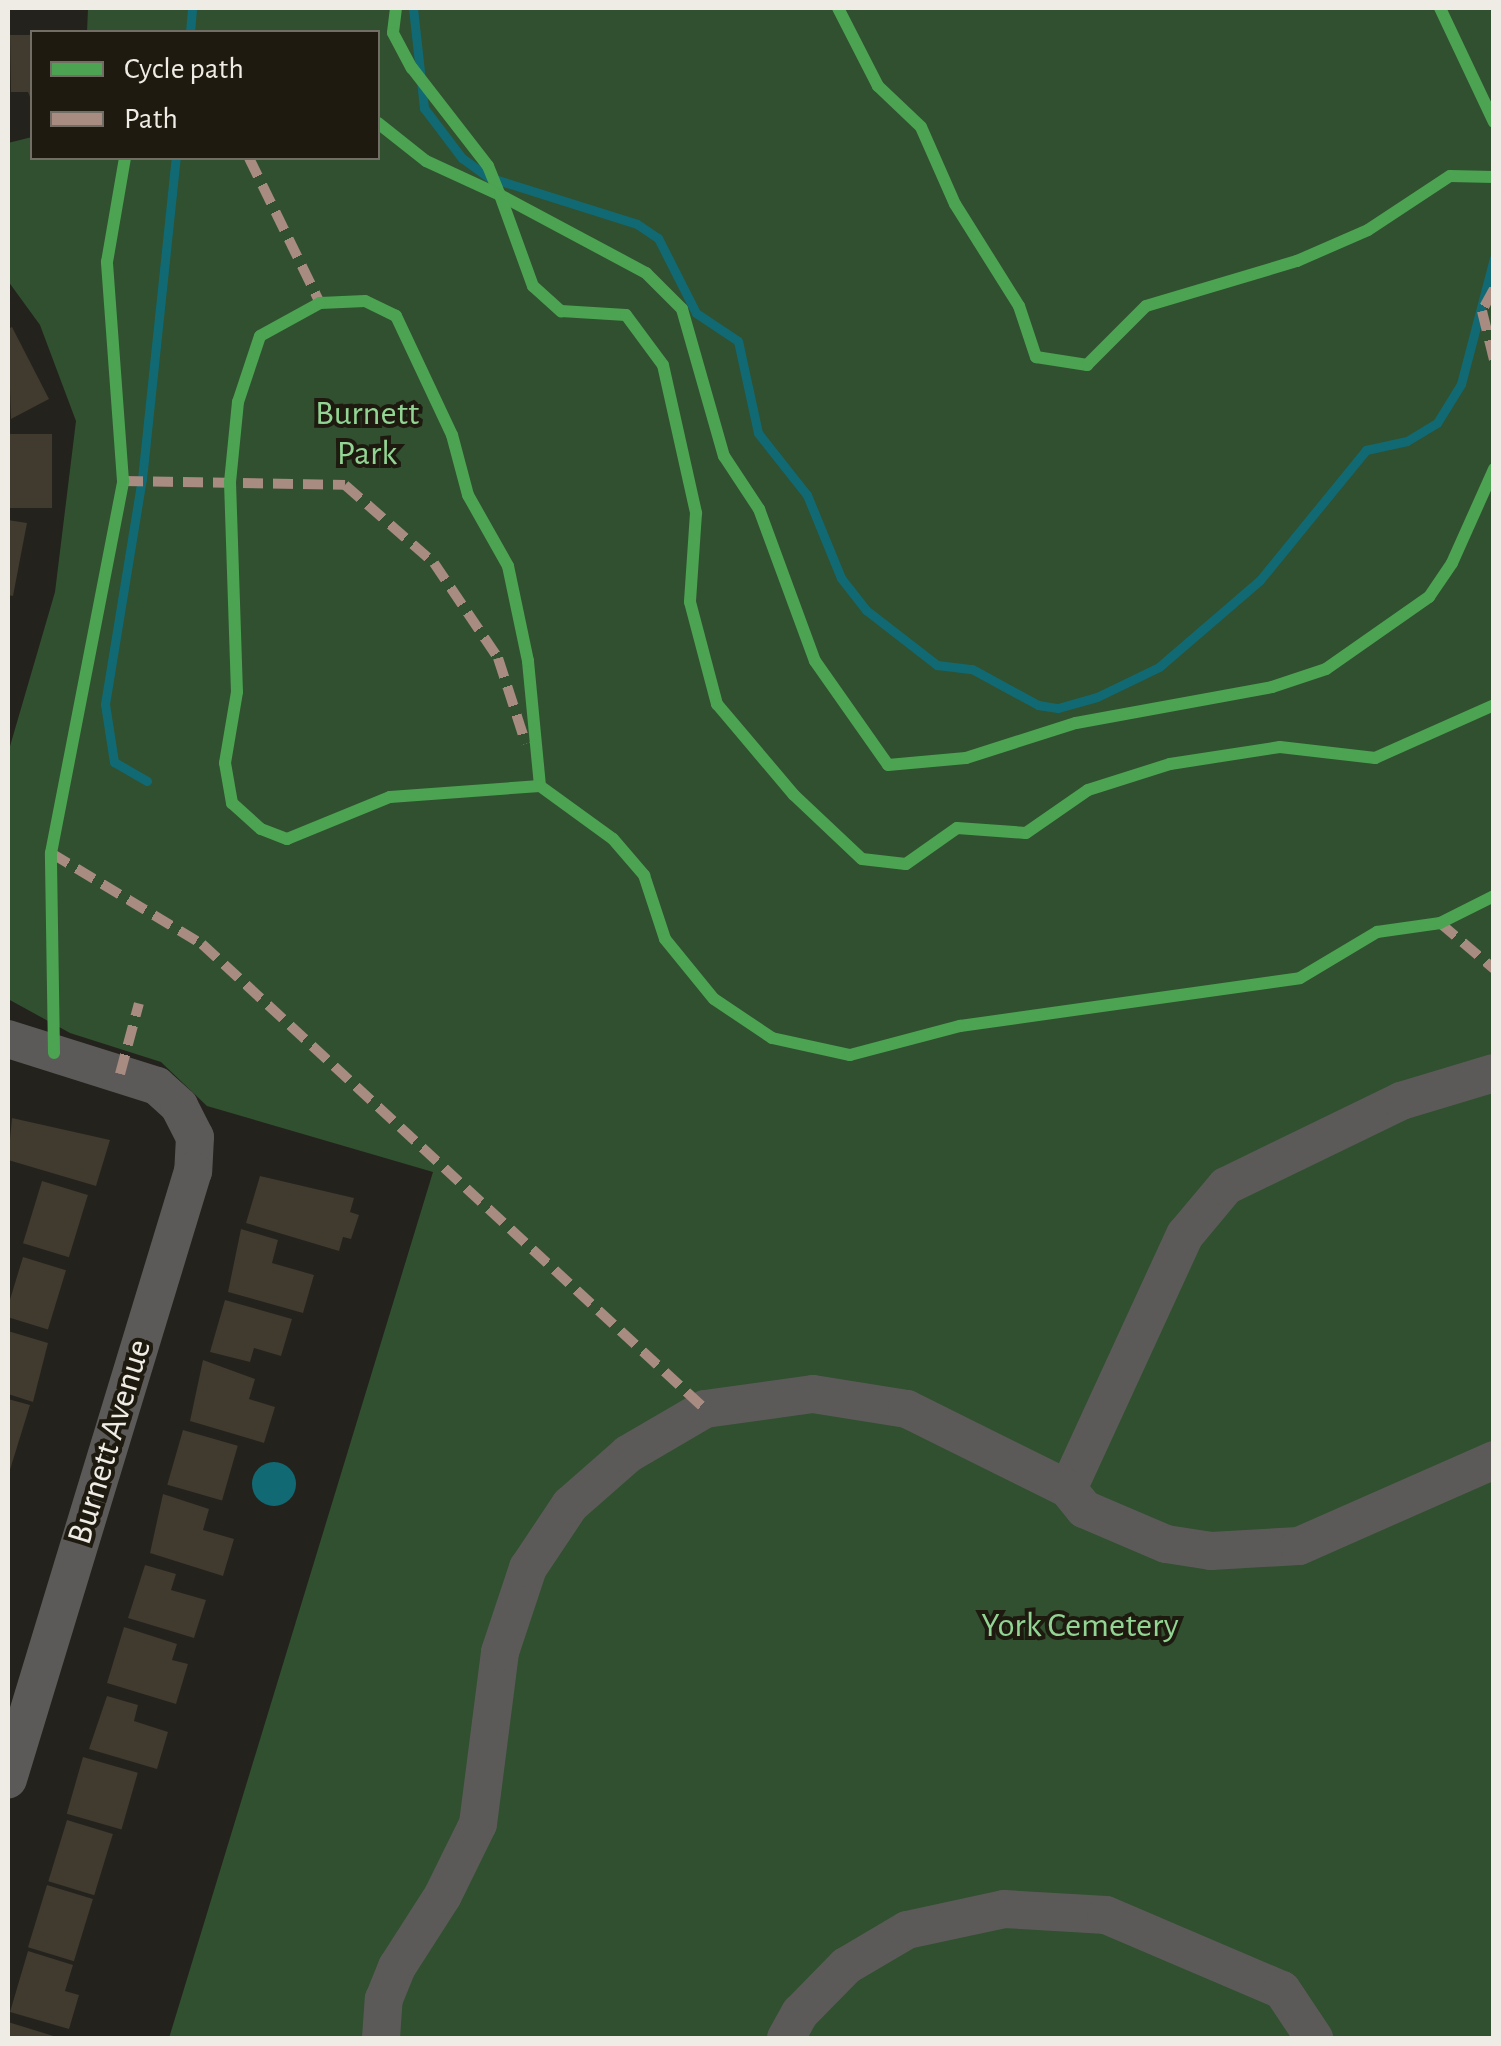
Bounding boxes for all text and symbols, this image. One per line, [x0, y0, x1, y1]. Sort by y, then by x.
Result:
legend [30, 30, 380, 160]
text: Cycle path [124, 54, 244, 84]
text: Path [124, 104, 178, 134]
park label: Burnett Park [315, 393, 419, 475]
street label: Burnett Avenue [59, 1335, 161, 1549]
park label: York Cemetery [981, 1605, 1179, 1647]

